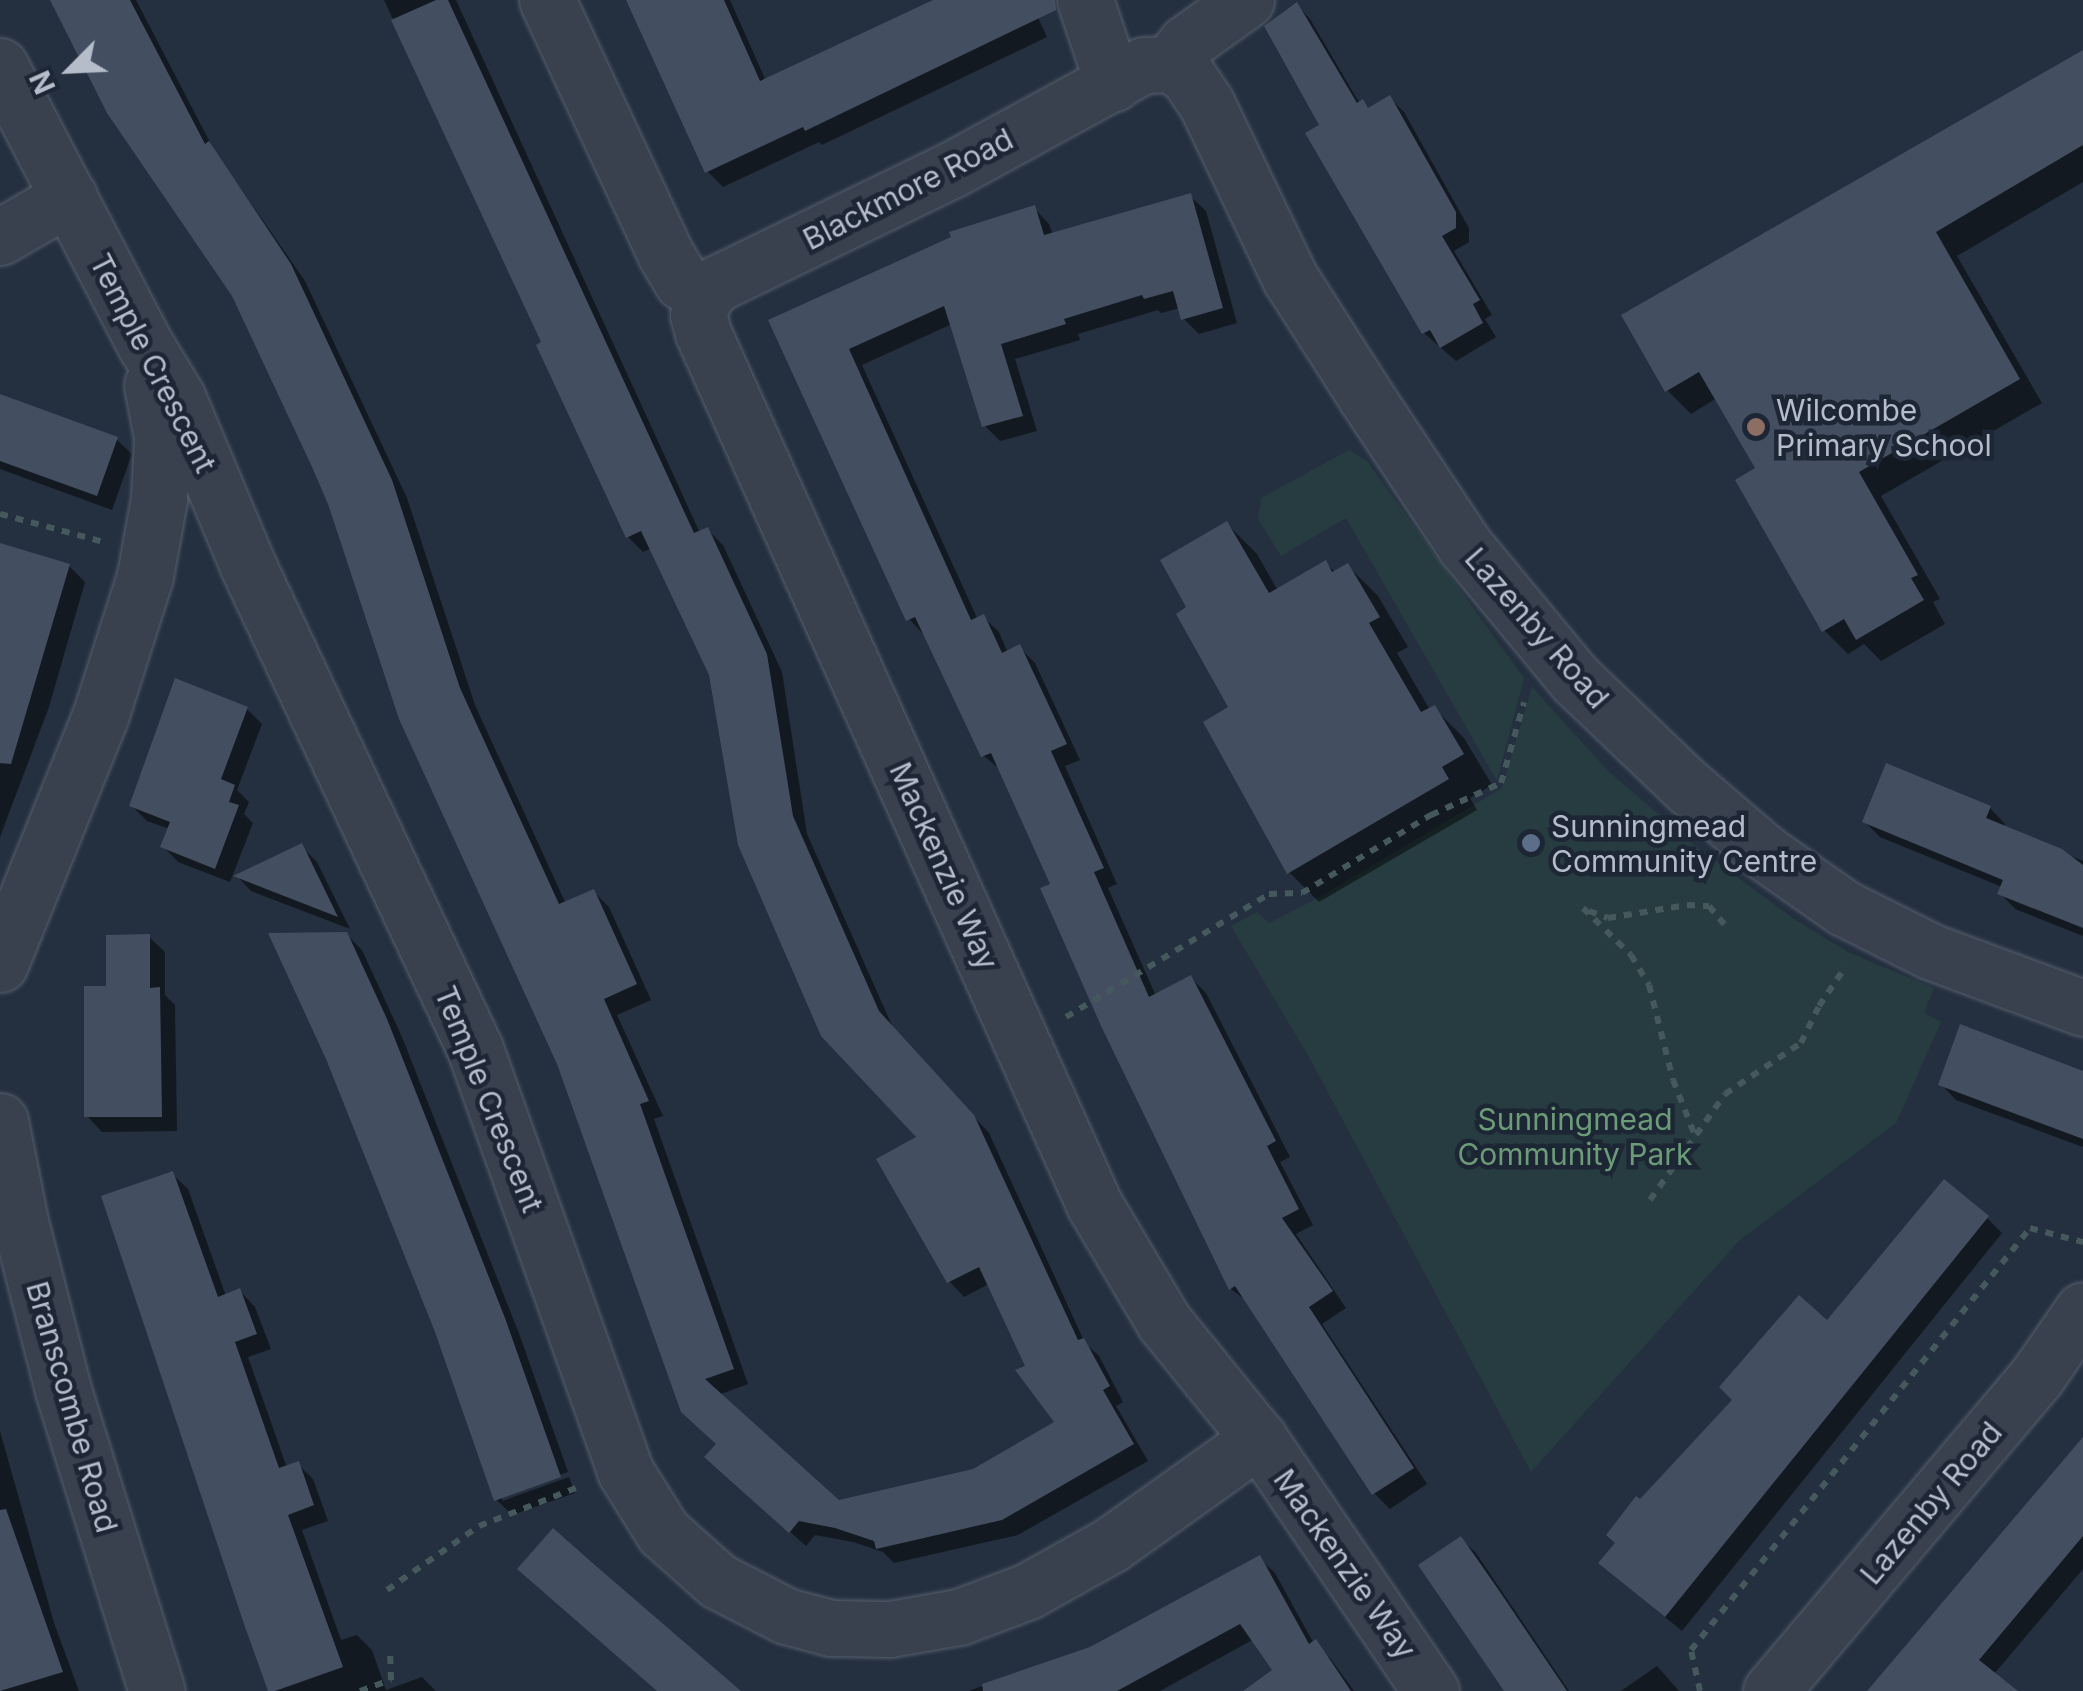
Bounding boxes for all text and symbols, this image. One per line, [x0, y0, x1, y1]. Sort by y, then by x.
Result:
north arrow [20, 20, 120, 120]
text: N [23, 66, 62, 99]
street label: Blackmore Road [797, 121, 1019, 257]
street label: Temple Crescent [82, 248, 224, 478]
place label: Wilcombe Primary School [1776, 392, 1992, 462]
marker: Wilcombe Primary School [1745, 416, 1767, 438]
street label: Lazenby Road [1458, 540, 1616, 716]
street label: Mackenzie Way [882, 757, 1006, 975]
place label: Sunningmead Community Centre [1551, 808, 1817, 878]
marker: Sunningmead Community Centre [1520, 832, 1542, 854]
street label: Temple Crescent [427, 981, 551, 1217]
park label: Sunningmead Community Park [1457, 1101, 1693, 1172]
street label: Branscombe Road [19, 1277, 125, 1537]
street label: Lazenby Road [1853, 1415, 2009, 1591]
street label: Mackenzie Way [1266, 1462, 1424, 1666]

